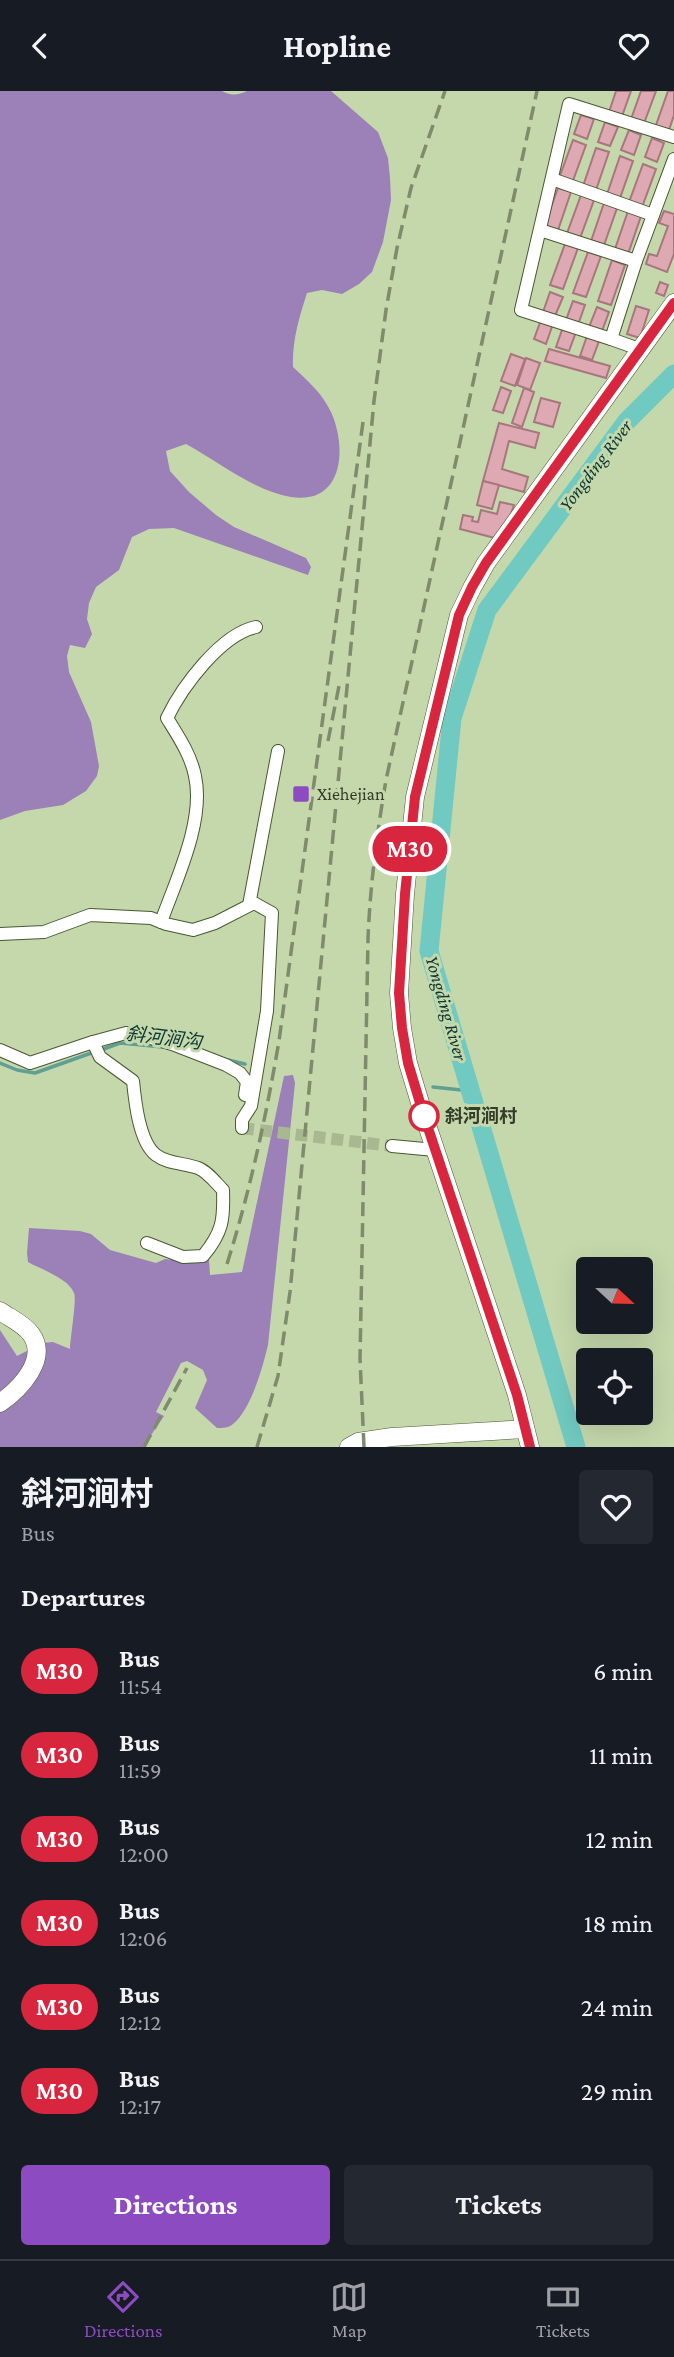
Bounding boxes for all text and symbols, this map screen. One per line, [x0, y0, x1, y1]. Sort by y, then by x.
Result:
icon: back [21, 27, 59, 65]
icon: heart [615, 27, 653, 65]
text: Hopline [283, 28, 391, 64]
water label: Yongding River [555, 415, 637, 515]
marker: Xiehejian [291, 784, 311, 804]
place label: Xiehejian [317, 784, 385, 805]
line badge: M30 [370, 826, 450, 872]
text: M30 [386, 835, 434, 862]
water label: Yongding River [422, 953, 472, 1064]
water label: 斜河涧沟 [125, 1022, 205, 1053]
marker: 斜河涧村 [409, 1101, 439, 1131]
place label: 斜河涧村 [445, 1106, 517, 1126]
north arrow [576, 1257, 653, 1333]
map controls [576, 1257, 653, 1425]
button: locate [576, 1348, 653, 1425]
button: heart [579, 1470, 653, 1544]
text: 斜河涧村 [21, 1475, 153, 1512]
text: Bus [21, 1520, 55, 1546]
text: Departures [21, 1583, 145, 1612]
text: Bus [119, 1644, 160, 1673]
text: M30 [36, 1657, 83, 1684]
text: 6 min [593, 1657, 653, 1686]
text: 11:54 [119, 1673, 162, 1699]
text: Bus [119, 1728, 160, 1757]
text: M30 [36, 1741, 83, 1768]
text: 11 min [589, 1741, 653, 1770]
text: 11:59 [119, 1757, 162, 1783]
text: Bus [119, 1812, 160, 1841]
text: M30 [36, 1825, 83, 1852]
text: 12 min [585, 1825, 653, 1854]
text: 12:00 [119, 1841, 169, 1867]
text: Bus [119, 1896, 160, 1925]
text: M30 [36, 1909, 83, 1936]
text: 18 min [584, 1909, 653, 1938]
text: 12:06 [119, 1925, 168, 1951]
text: Bus [119, 1980, 160, 2009]
text: M30 [36, 1993, 83, 2020]
text: 24 min [581, 1993, 653, 2022]
text: 12:12 [119, 2009, 161, 2035]
text: Bus [119, 2064, 160, 2093]
text: M30 [36, 2077, 83, 2104]
text: 29 min [581, 2077, 653, 2106]
text: 12:17 [119, 2093, 161, 2119]
button: Directions [21, 2165, 330, 2245]
button: Tickets [344, 2165, 653, 2245]
tab: Directions [84, 2278, 162, 2341]
tab: Map [330, 2278, 368, 2341]
tab: Tickets [536, 2278, 590, 2341]

